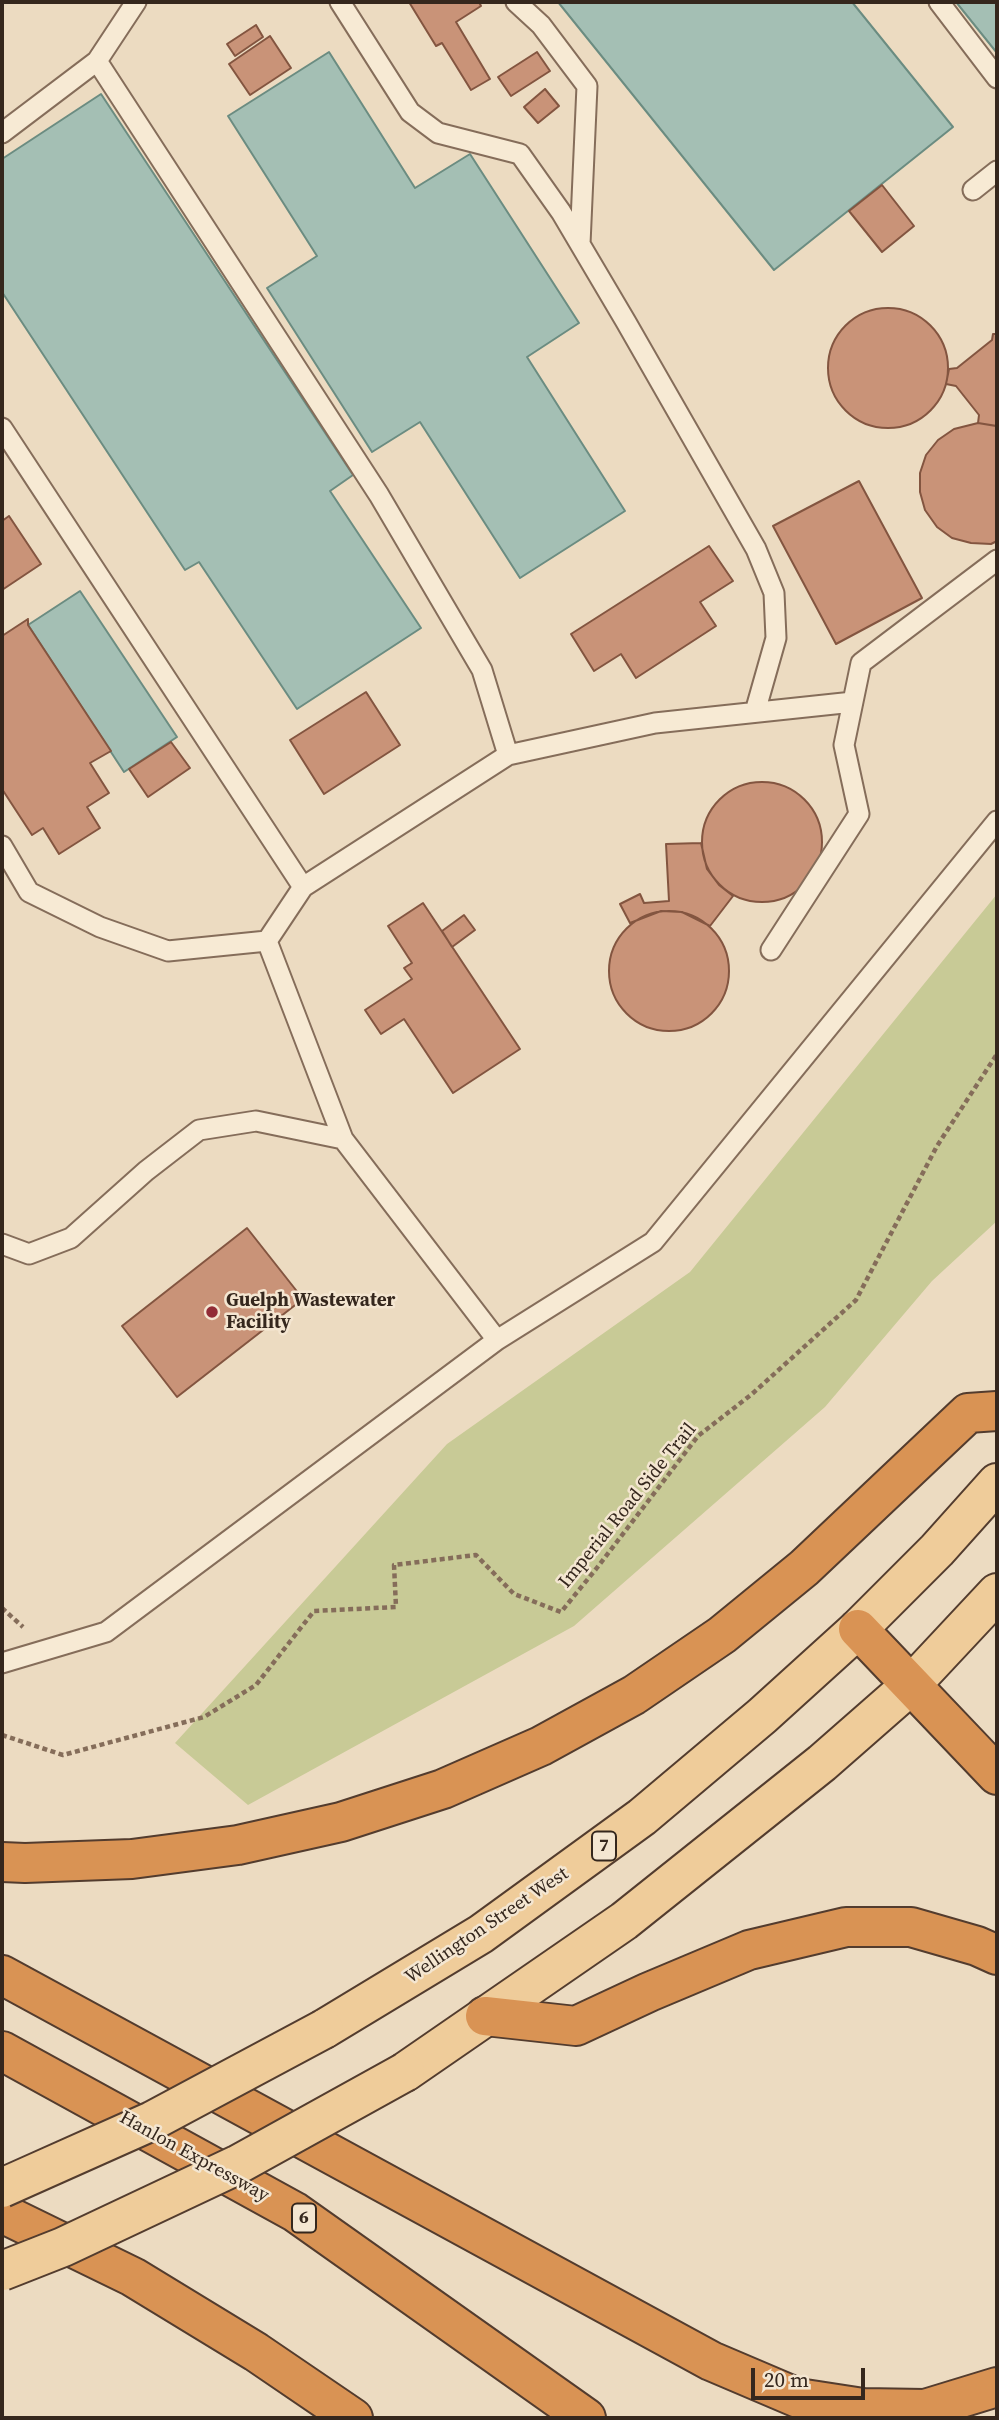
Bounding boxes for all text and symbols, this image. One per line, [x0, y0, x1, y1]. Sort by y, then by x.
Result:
place label: Guelph Wastewater Facility [226, 1290, 395, 1334]
marker: Guelph Wastewater Facility [204, 1304, 220, 1320]
street label: Imperial Road Side Trail [554, 1419, 702, 1593]
road number: 7 [592, 1832, 616, 1860]
street label: Wellington Street West [401, 1863, 573, 1989]
street label: Hanlon Expressway [115, 2106, 273, 2208]
road number: 6 [292, 2204, 316, 2232]
scale bar [754, 2354, 868, 2398]
text: 20 m [764, 2365, 809, 2394]

